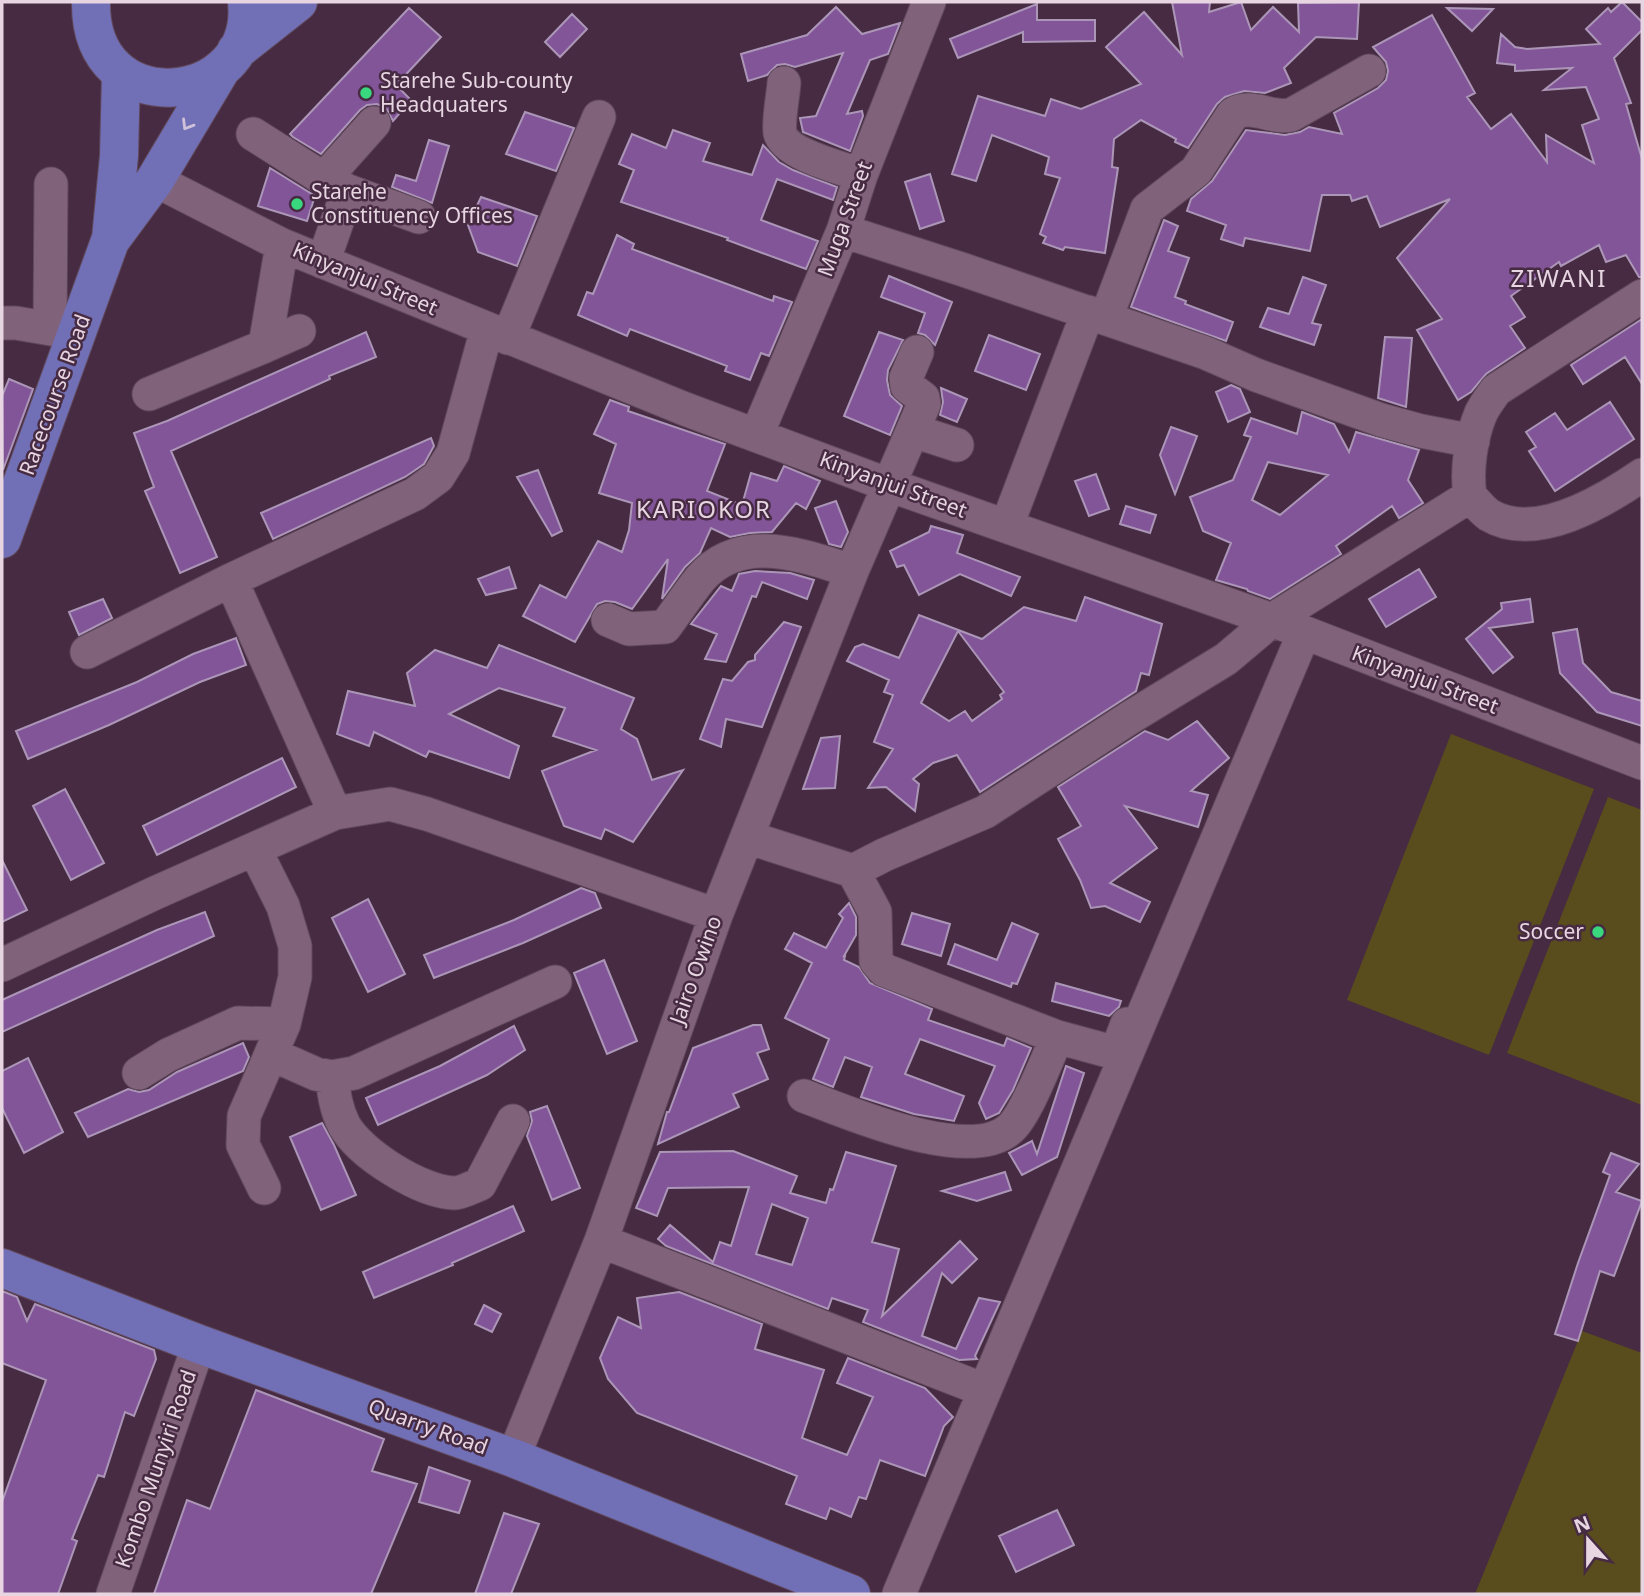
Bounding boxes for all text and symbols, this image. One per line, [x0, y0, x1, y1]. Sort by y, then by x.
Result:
place label: Starehe Sub-county Headquaters [380, 66, 573, 118]
marker: Starehe Sub-county Headquaters [358, 85, 374, 101]
one-way arrow [182, 118, 195, 131]
street label: Muga Street [810, 157, 878, 280]
place label: Starehe Constituency Offices [311, 177, 513, 229]
marker: Starehe Constituency Offices [289, 196, 305, 212]
street label: Kinyanjui Street [289, 235, 442, 321]
district label: ZIWANI [1511, 261, 1607, 294]
street label: Racecourse Road [12, 310, 96, 479]
street label: Kinyanjui Street [816, 444, 971, 524]
district label: KARIOKOR [636, 492, 772, 525]
street label: Kinyanjui Street [1348, 638, 1503, 720]
street label: Jairo Owino [662, 912, 728, 1030]
place label: Soccer [1519, 917, 1584, 945]
marker: Soccer [1590, 924, 1606, 940]
street label: Kombo Munyiri Road [108, 1366, 202, 1571]
street label: Quarry Road [365, 1392, 492, 1461]
north arrow [1553, 1505, 1623, 1575]
text: N [1570, 1509, 1594, 1539]

